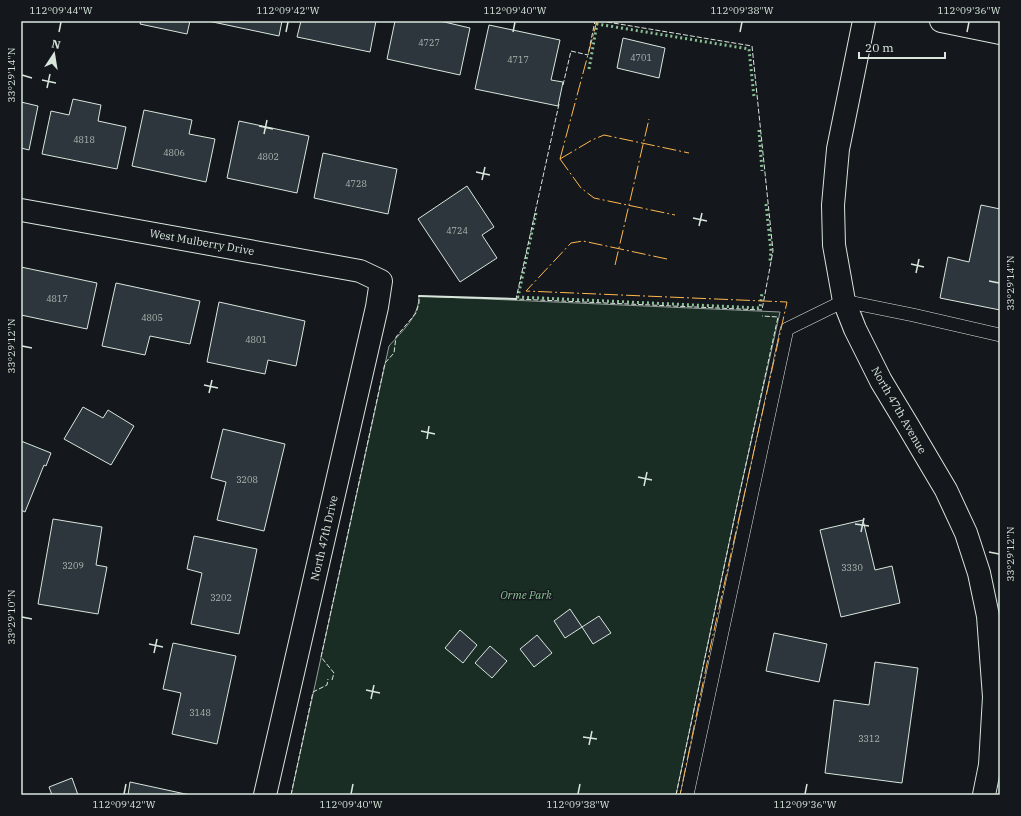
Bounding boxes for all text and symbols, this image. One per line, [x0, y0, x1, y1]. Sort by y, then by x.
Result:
text: 112°09'44"W [29, 4, 93, 17]
text: 112°09'42"W [256, 4, 320, 17]
text: 112°09'40"W [483, 4, 547, 17]
text: 112°09'38"W [710, 4, 774, 17]
text: 112°09'36"W [937, 4, 1001, 17]
north arrow [34, 34, 74, 74]
scale bar [859, 34, 945, 60]
text: N [50, 36, 62, 52]
house number: 4727 [418, 37, 440, 48]
text: 20 m [865, 40, 894, 55]
text: 33°29'14"N [5, 47, 18, 103]
house number: 4701 [630, 52, 652, 63]
house number: 4717 [507, 54, 529, 65]
house number: 4818 [73, 134, 95, 145]
house number: 4806 [163, 147, 185, 158]
house number: 4802 [257, 151, 279, 162]
house number: 4728 [345, 178, 367, 189]
house number: 4724 [446, 225, 468, 236]
street label: West Mulberry Drive [148, 226, 256, 258]
text: 33°29'14"N [1004, 255, 1017, 311]
house number: 4817 [46, 293, 68, 304]
house number: 4805 [141, 312, 163, 323]
text: 33°29'12"N [5, 318, 18, 374]
house number: 4801 [245, 334, 267, 345]
street label: North 47th Avenue [868, 364, 930, 456]
house number: 3208 [236, 474, 258, 485]
street label: North 47th Drive [307, 494, 341, 582]
text: 33°29'12"N [1004, 526, 1017, 582]
house number: 3209 [62, 560, 84, 571]
house number: 3330 [841, 562, 863, 573]
park label: Orme Park [500, 588, 552, 602]
text: 33°29'10"N [5, 589, 18, 645]
house number: 3202 [210, 592, 232, 603]
house number: 3148 [189, 707, 211, 718]
house number: 3312 [858, 733, 880, 744]
text: 112°09'42"W [92, 798, 156, 811]
text: 112°09'40"W [319, 798, 383, 811]
text: 112°09'38"W [546, 798, 610, 811]
text: 112°09'36"W [773, 798, 837, 811]

